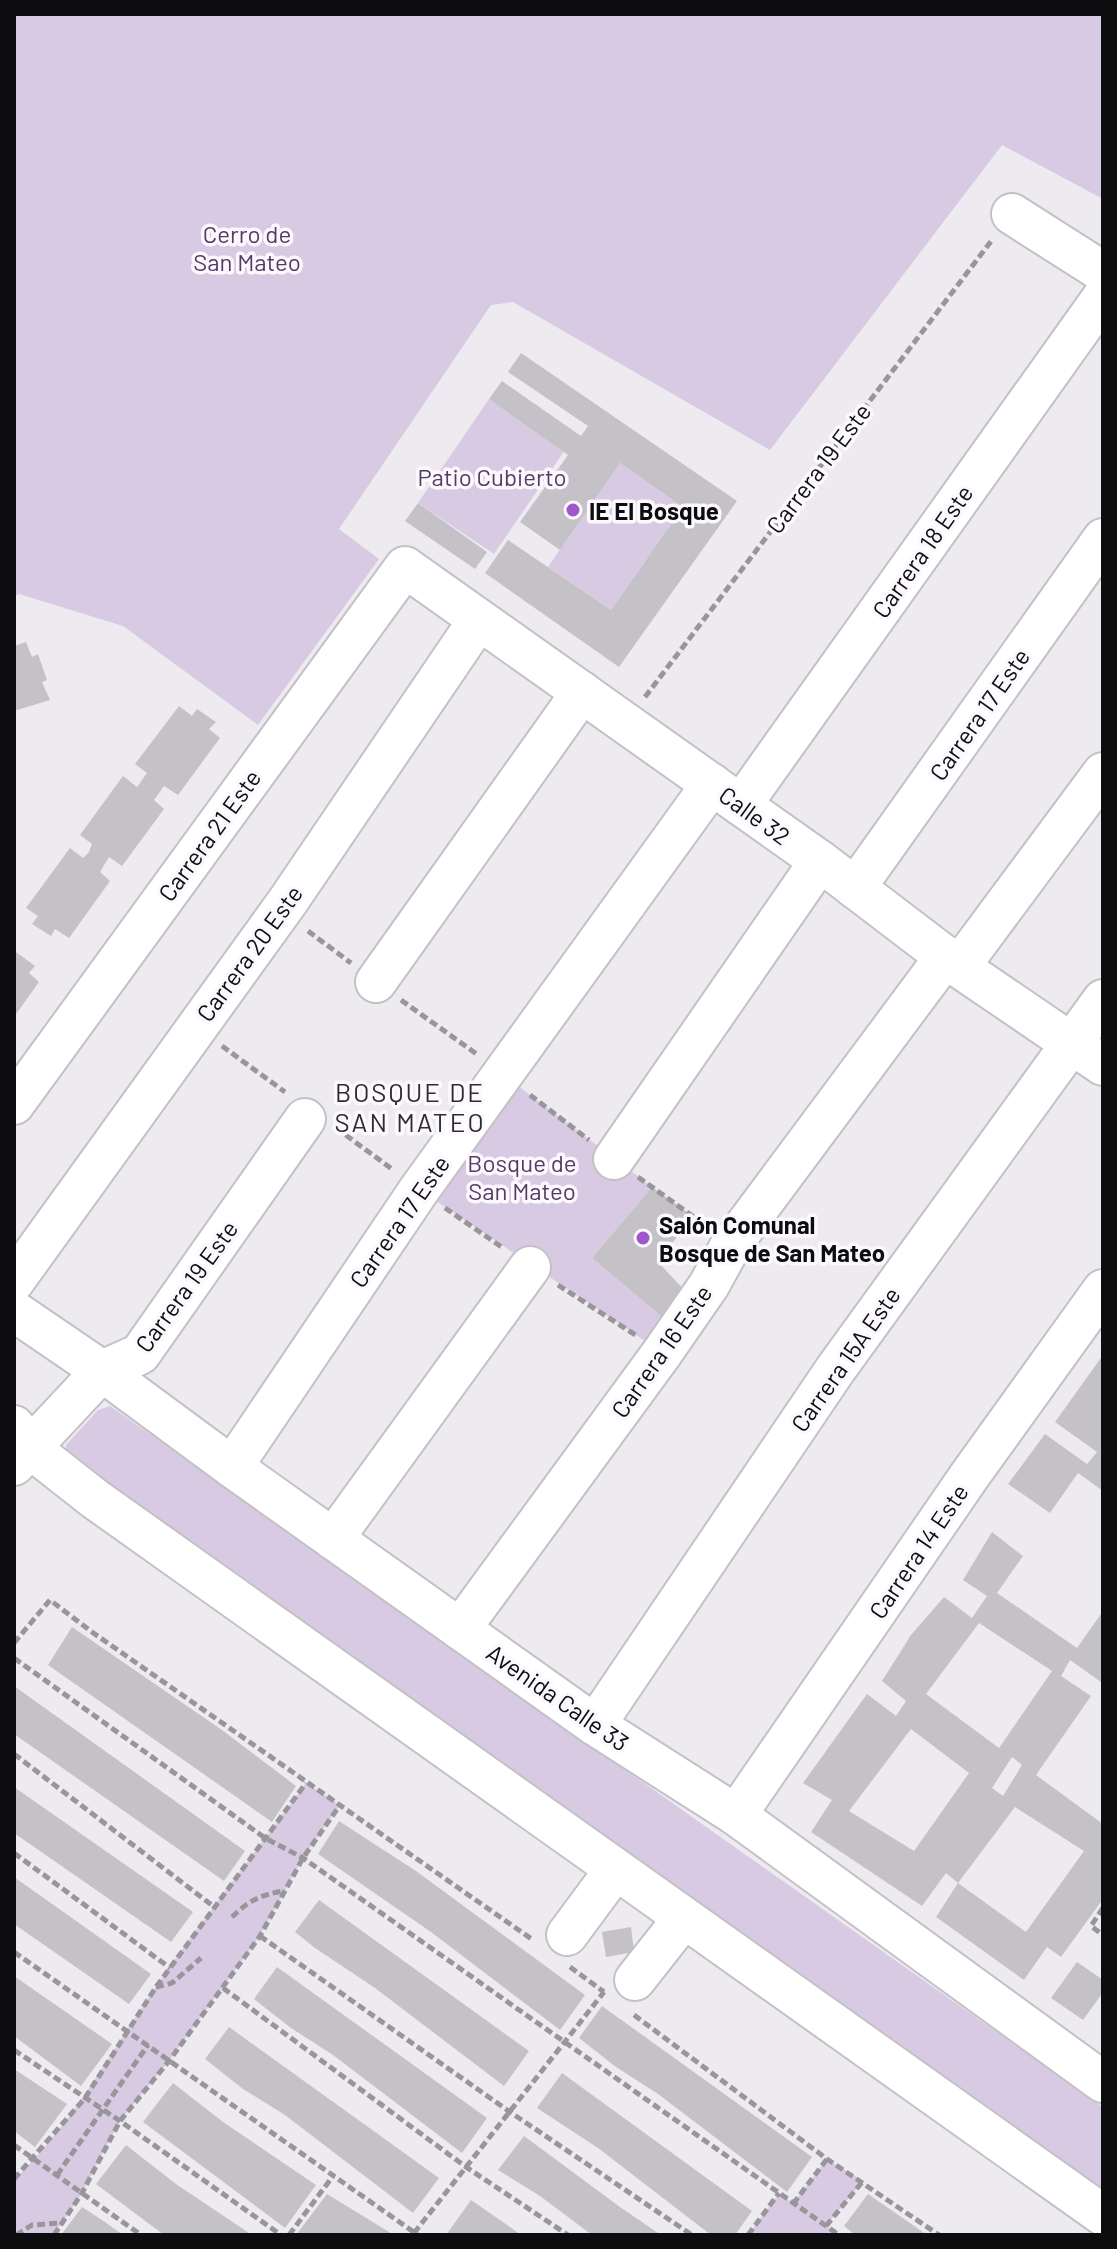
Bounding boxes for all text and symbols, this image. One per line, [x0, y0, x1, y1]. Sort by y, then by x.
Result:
park label: Cerro de San Mateo [193, 219, 301, 276]
street label: Carrera 19 Este [760, 397, 876, 539]
park label: Patio Cubierto [417, 462, 567, 491]
street label: Carrera 18 Este [866, 479, 978, 623]
place label: IE El Bosque [589, 496, 719, 525]
marker: IE El Bosque [564, 501, 582, 519]
street label: Carrera 17 Este [923, 642, 1035, 786]
street label: Carrera 21 Este [152, 764, 266, 906]
street label: Calle 32 [714, 780, 796, 850]
street label: Carrera 20 Este [190, 879, 308, 1027]
district label: BOSQUE DE SAN MATEO [334, 1076, 486, 1137]
park label: Bosque de San Mateo [467, 1148, 577, 1205]
street label: Carrera 17 Este [343, 1149, 455, 1293]
place label: Salón Comunal Bosque de San Mateo [659, 1210, 885, 1267]
street label: Carrera 19 Este [129, 1215, 243, 1357]
marker: Salón Comunal Bosque de San Mateo [634, 1229, 652, 1247]
street label: Carrera 16 Este [605, 1279, 717, 1423]
street label: Carrera 15A Este [784, 1281, 906, 1437]
street label: Carrera 14 Este [862, 1478, 974, 1624]
street label: Avenida Calle 33 [481, 1637, 635, 1757]

